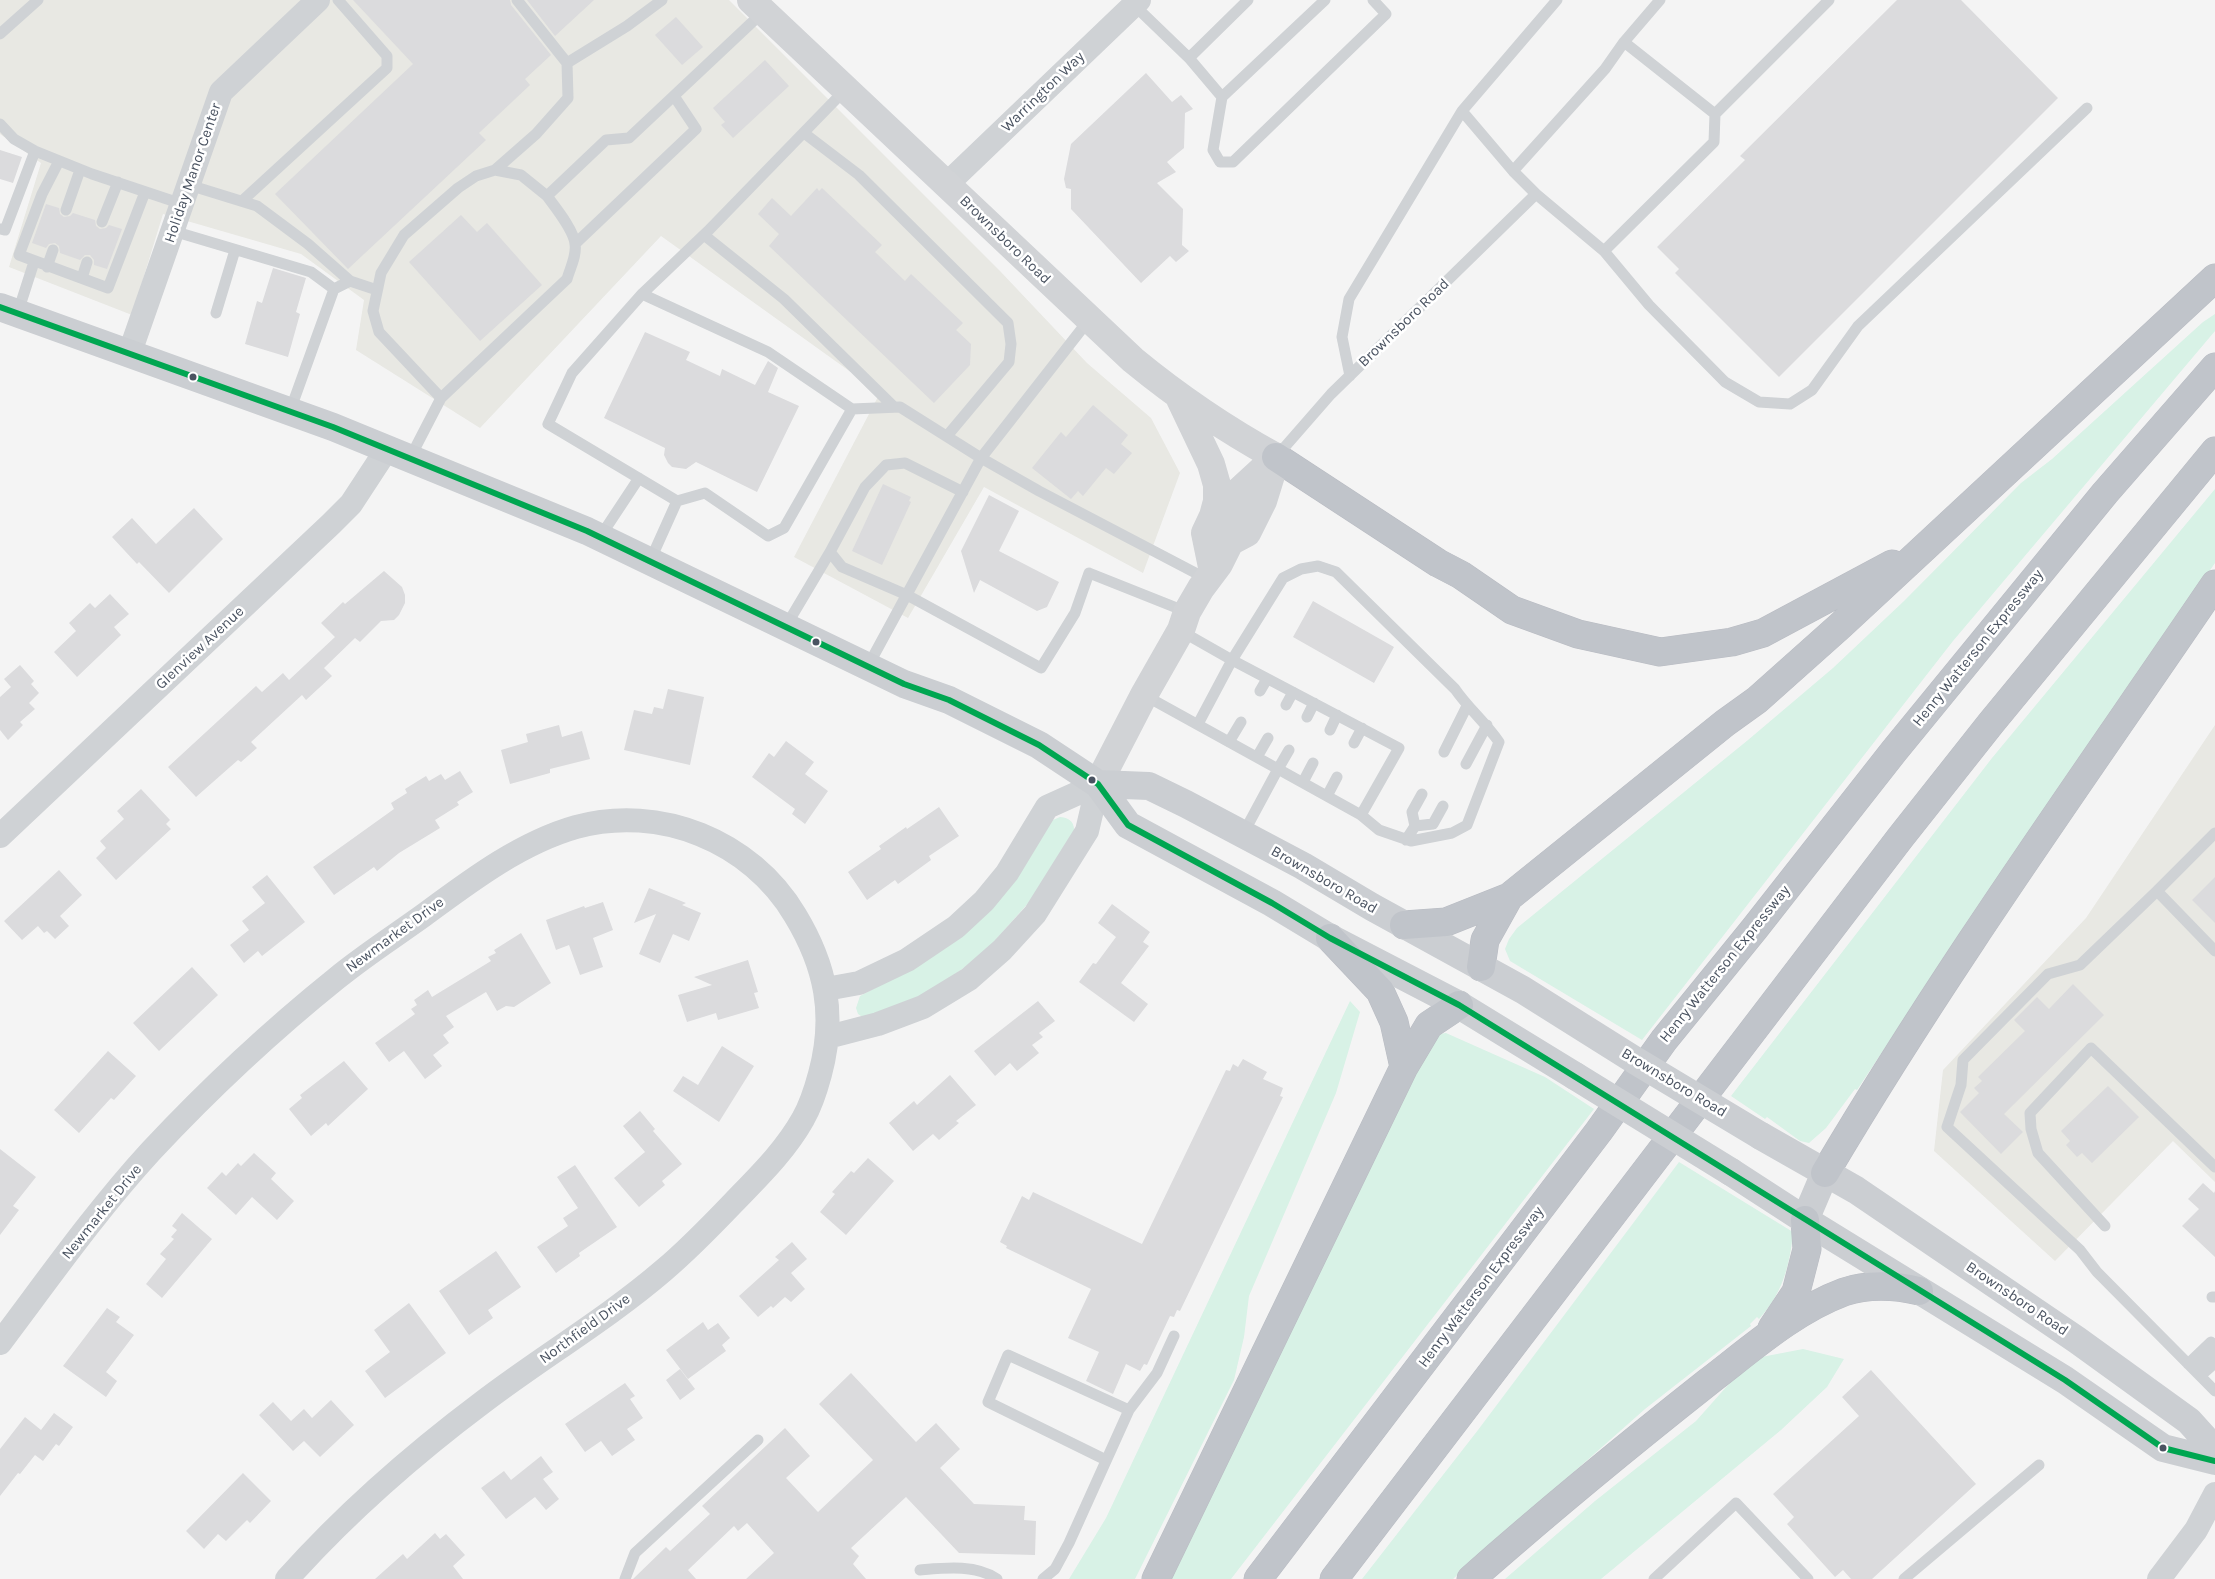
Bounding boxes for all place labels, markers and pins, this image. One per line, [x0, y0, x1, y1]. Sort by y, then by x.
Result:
unlabelled marker [188, 372, 198, 382]
unlabelled marker [811, 637, 821, 647]
unlabelled marker [1087, 775, 1097, 785]
unlabelled marker [2158, 1443, 2168, 1453]

